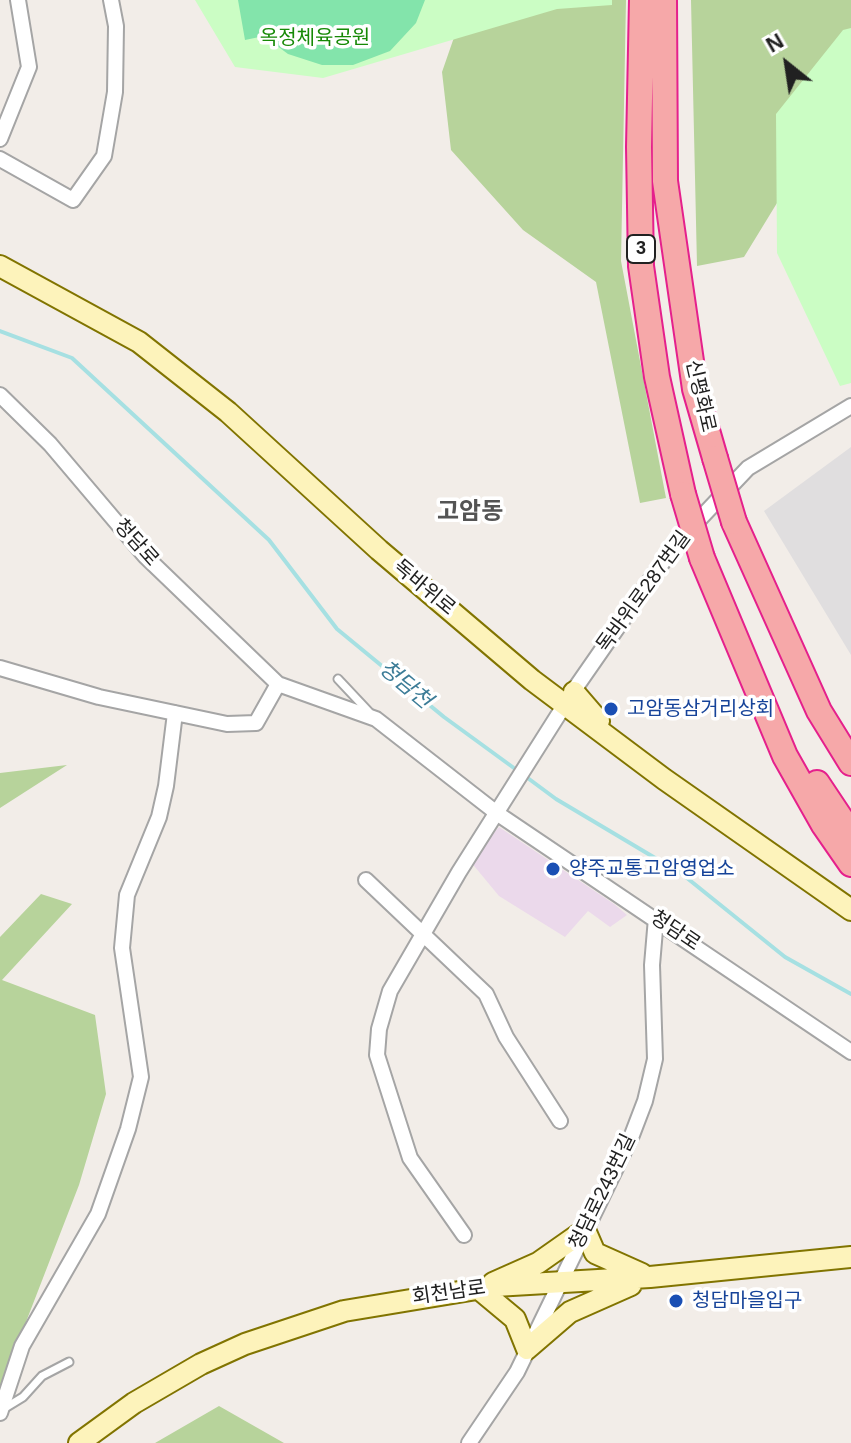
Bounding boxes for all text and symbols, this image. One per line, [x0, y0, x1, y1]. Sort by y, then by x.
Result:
north arrow [747, 24, 827, 104]
park label: 옥정체육공원 [260, 26, 370, 50]
text: N [762, 28, 788, 58]
road number: 3 [627, 235, 655, 263]
street label: 신평화로 [680, 357, 720, 435]
district label: 고암동 [437, 498, 503, 526]
street label: 청담로 [109, 514, 163, 572]
street label: 독바위로287번길 [592, 527, 696, 657]
street label: 독바위로 [388, 555, 460, 621]
water label: 청담천 [373, 655, 437, 715]
place label: 고암동삼거리상회 [627, 697, 774, 721]
marker: 고암동삼거리상회 [602, 700, 620, 718]
place label: 양주교통고암영업소 [569, 857, 735, 881]
marker: 양주교통고암영업소 [544, 860, 562, 878]
street label: 청담로 [645, 906, 705, 956]
street label: 청담로243번길 [565, 1130, 641, 1254]
street label: 회천남로 [411, 1276, 487, 1310]
place label: 청담마을입구 [692, 1289, 802, 1313]
marker: 청담마을입구 [667, 1292, 685, 1310]

